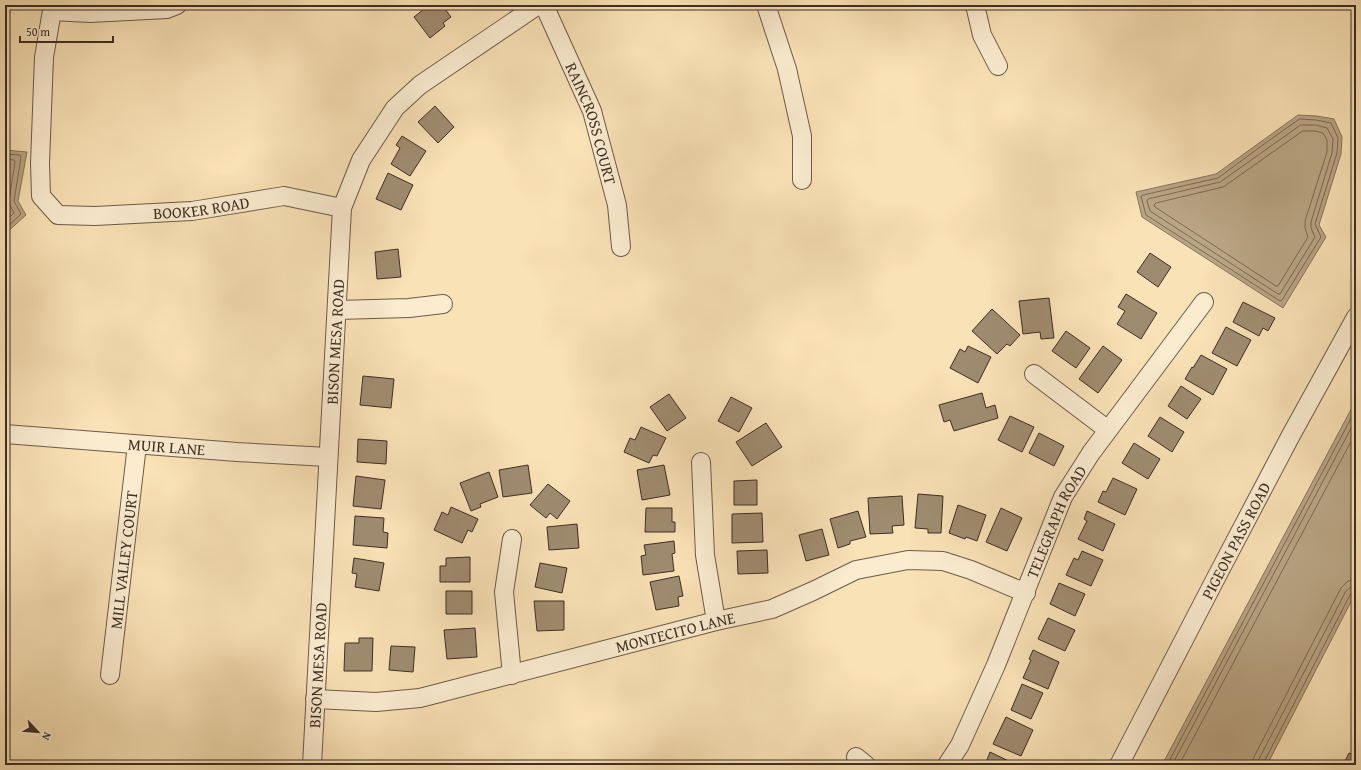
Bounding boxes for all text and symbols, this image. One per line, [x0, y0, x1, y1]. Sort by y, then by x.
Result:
scale bar [20, 18, 113, 44]
text: 50 m [26, 23, 50, 40]
street label: RAINCROSS COURT [559, 58, 623, 187]
street label: BOOKER ROAD [153, 190, 251, 225]
street label: BISON MESA ROAD [319, 278, 350, 405]
street label: MUIR LANE [127, 432, 206, 461]
street label: TELEGRAPH ROAD [1020, 460, 1092, 582]
street label: PIGEON PASS ROAD [1195, 477, 1276, 603]
street label: MILL VALLEY COURT [103, 489, 144, 630]
street label: BISON MESA ROAD [302, 601, 333, 729]
street label: MONTECITO LANE [613, 605, 737, 659]
north arrow [18, 712, 58, 752]
text: N [38, 730, 56, 744]

